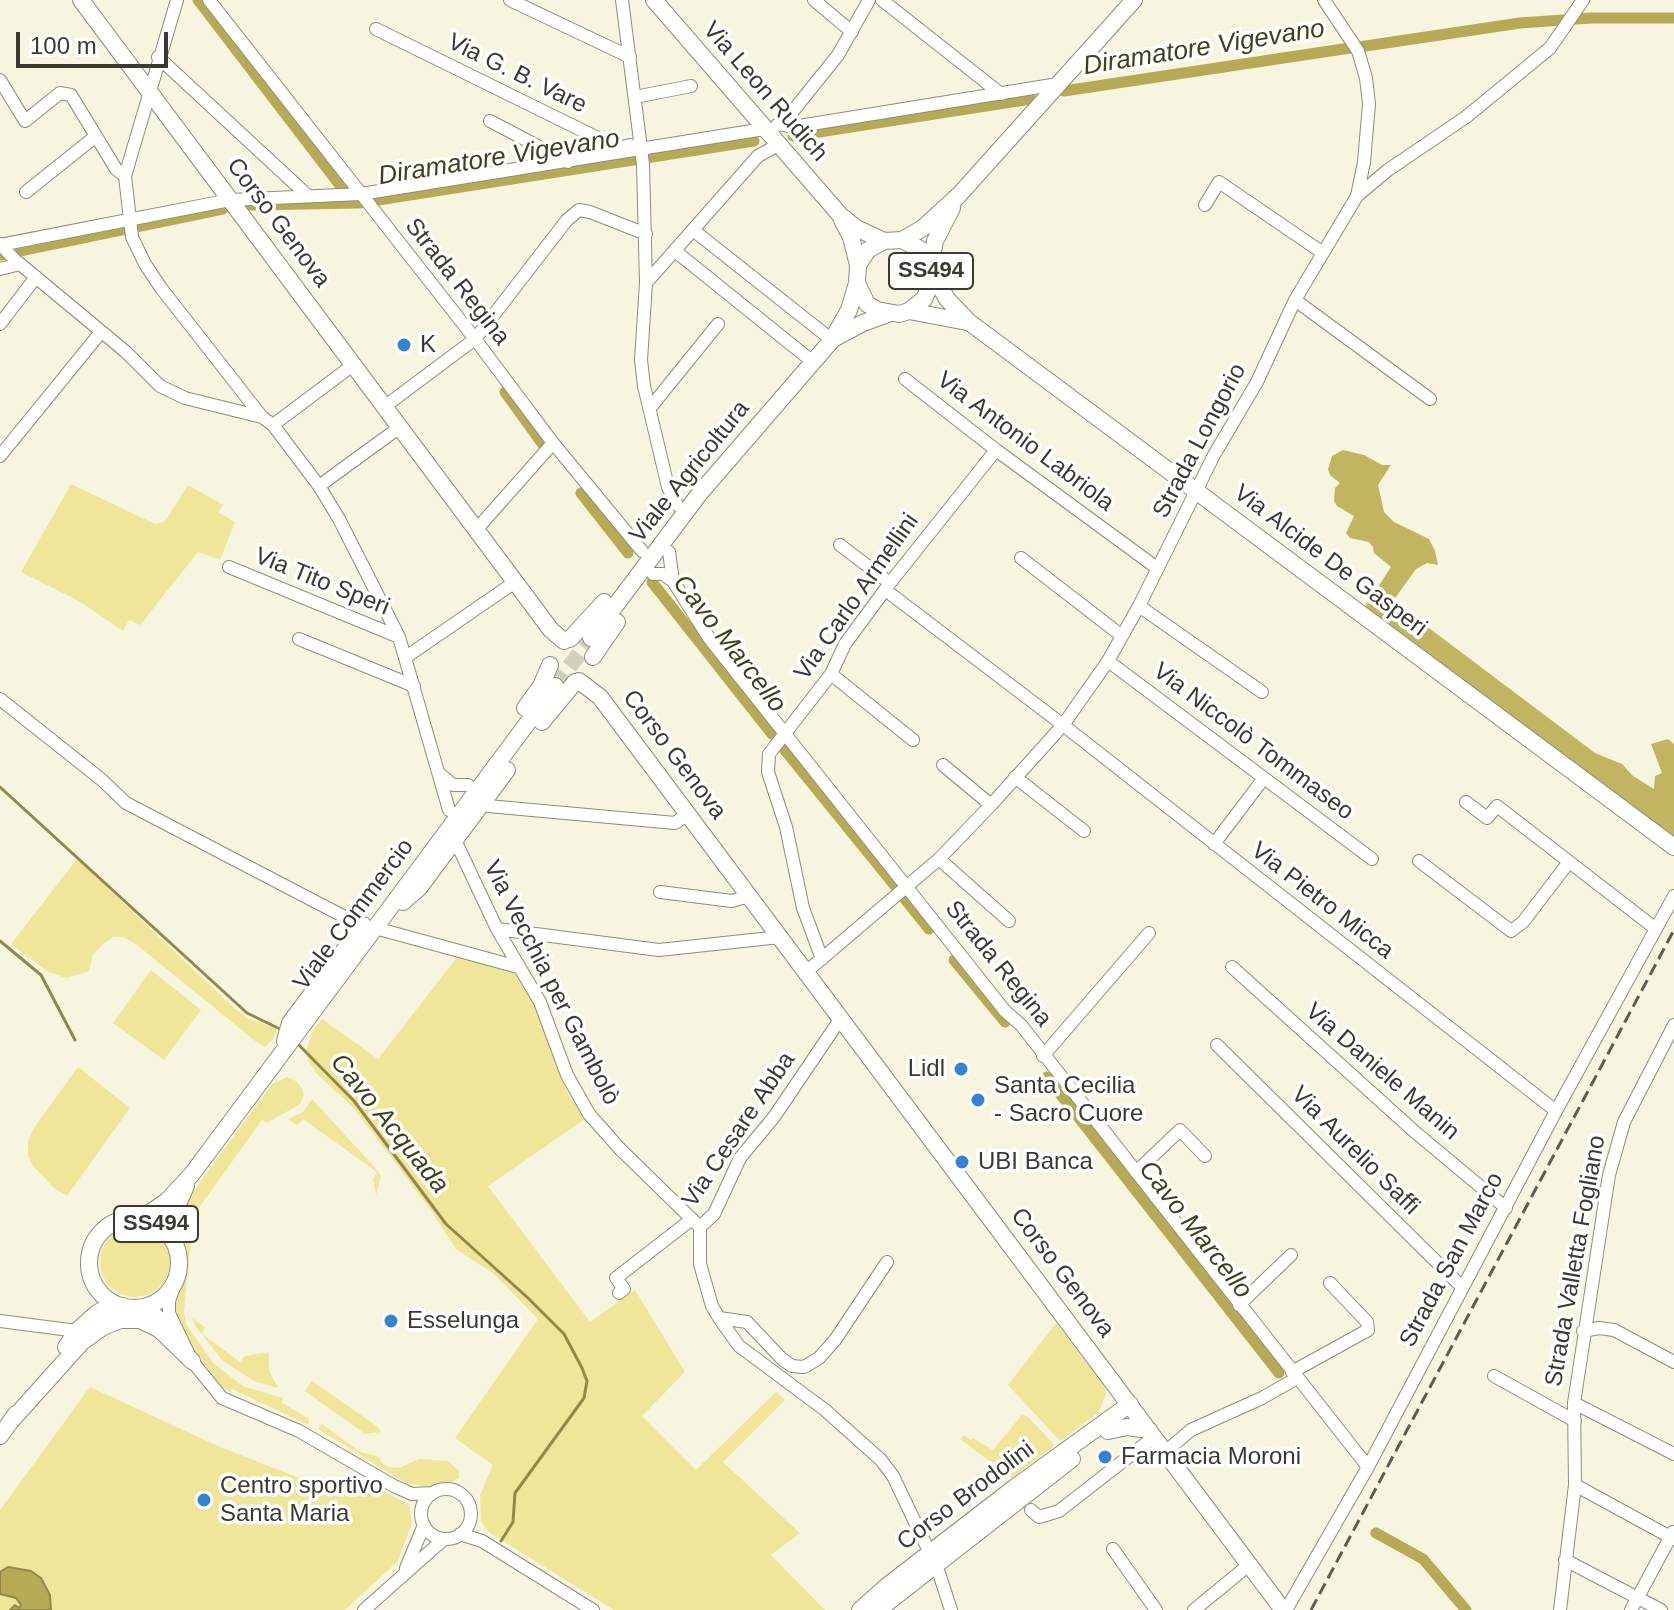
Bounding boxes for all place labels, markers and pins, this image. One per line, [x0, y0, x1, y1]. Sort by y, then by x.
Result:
place label: K [420, 331, 436, 359]
marker: K [395, 336, 413, 354]
place label: Lidl [908, 1055, 945, 1083]
marker: Lidl [952, 1060, 970, 1078]
place label: Santa Cecilia - Sacro Cuore [994, 1072, 1143, 1128]
marker: Santa Cecilia - Sacro Cuore [969, 1091, 987, 1109]
place label: UBI Banca [978, 1148, 1093, 1176]
marker: UBI Banca [953, 1153, 971, 1171]
place label: Esselunga [407, 1307, 519, 1335]
marker: Esselunga [382, 1312, 400, 1330]
place label: Farmacia Moroni [1121, 1443, 1301, 1471]
marker: Farmacia Moroni [1096, 1448, 1114, 1466]
place label: Centro sportivo Santa Maria [220, 1472, 383, 1528]
marker: Centro sportivo Santa Maria [195, 1491, 213, 1509]

